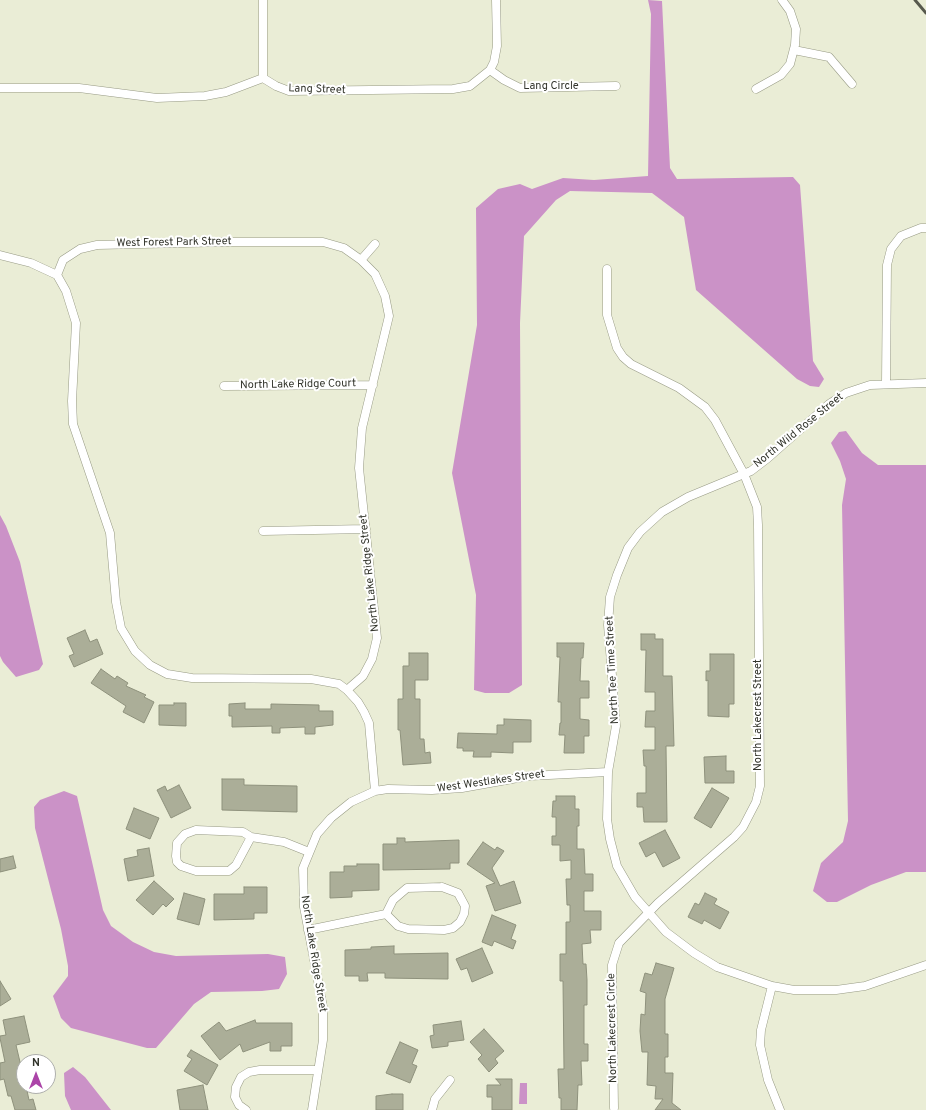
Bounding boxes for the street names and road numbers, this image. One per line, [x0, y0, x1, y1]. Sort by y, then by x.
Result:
street label: Lang Circle [523, 80, 579, 94]
street label: Lang Street [288, 82, 346, 98]
street label: West Forest Park Street [116, 235, 232, 251]
street label: North Lake Ridge Court [240, 377, 356, 393]
street label: North Wild Rose Street [751, 391, 847, 471]
street label: North Lake Ridge Street [357, 514, 383, 632]
street label: North Tee Time Street [604, 615, 622, 725]
street label: North Lakecrest Street [752, 659, 766, 771]
street label: West Westlakes Street [436, 768, 546, 796]
street label: North Lake Ridge Street [297, 895, 329, 1013]
street label: North Lakecrest Circle [605, 973, 621, 1083]

